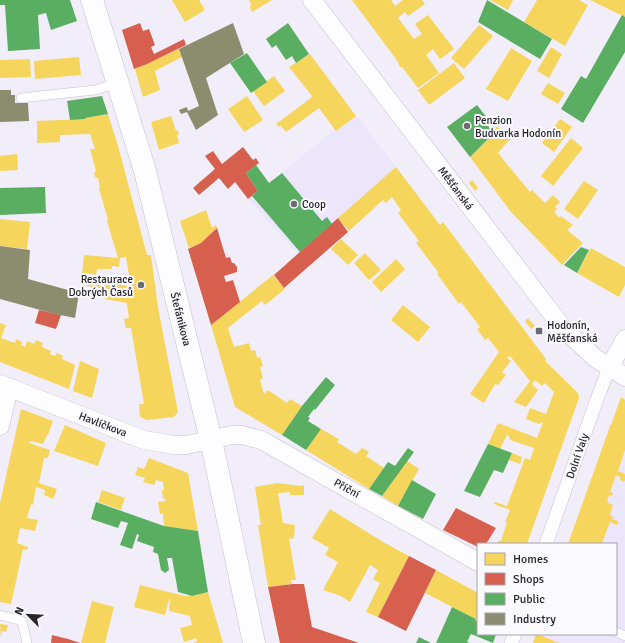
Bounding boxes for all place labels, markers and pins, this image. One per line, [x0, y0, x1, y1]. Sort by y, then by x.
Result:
place label: Penzion Budvarka Hodonín [475, 114, 561, 140]
marker: Penzion Budvarka Hodonín [462, 121, 472, 131]
place label: Coop [302, 198, 326, 211]
marker: Coop [289, 199, 299, 209]
place label: Restaurace Dobrých Časů [68, 273, 133, 299]
marker: Restaurace Dobrých Časů [136, 280, 146, 290]
place label: Hodonín, Měšťanská [547, 319, 598, 345]
marker: Hodonín, Měšťanská [534, 326, 544, 336]

